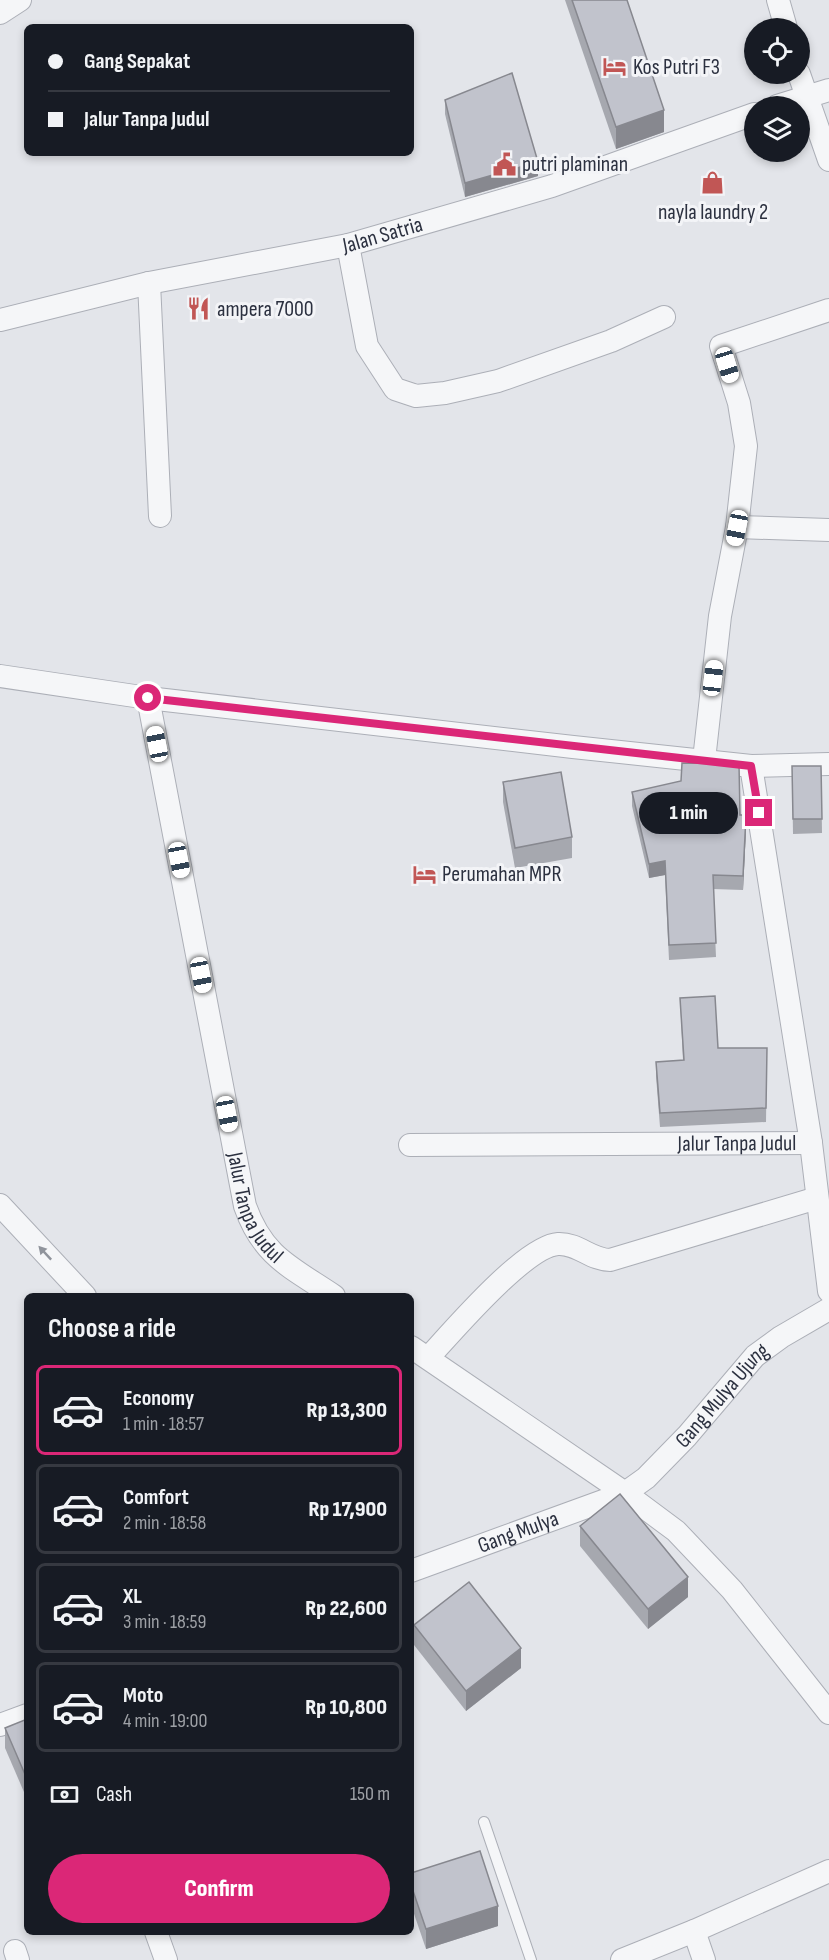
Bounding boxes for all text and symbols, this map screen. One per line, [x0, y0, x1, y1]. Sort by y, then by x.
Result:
map controls [744, 18, 810, 162]
button: locate [744, 18, 810, 84]
text: Gang Sepakat [84, 48, 190, 75]
hotel icon: Kos Putri F3 [602, 54, 628, 80]
place label: Kos Putri F3 [633, 54, 720, 81]
button: layers [744, 96, 810, 162]
text: Jalur Tanpa Judul [84, 106, 209, 133]
public building icon: putri plaminan [491, 151, 517, 177]
place label: putri plaminan [522, 151, 628, 178]
shop icon: nayla laundry 2 [700, 170, 726, 196]
place label: nayla laundry 2 [658, 199, 768, 226]
street label: Jalan Satria [339, 211, 426, 259]
restaurant icon: ampera 7000 [186, 296, 212, 322]
place label: ampera 7000 [217, 296, 314, 323]
car [713, 345, 741, 385]
car [725, 509, 749, 547]
car [702, 659, 724, 697]
route start [134, 684, 161, 711]
car [145, 725, 169, 763]
callout: 1 min [639, 792, 738, 834]
route end [745, 799, 772, 826]
text: 1 min [669, 801, 708, 825]
car [167, 841, 191, 879]
hotel icon: Perumahan MPR [411, 861, 437, 887]
place label: Perumahan MPR [442, 861, 562, 888]
car [189, 956, 213, 994]
car [215, 1095, 239, 1133]
street label: Jalur Tanpa Judul [677, 1130, 796, 1157]
street label: Jalur Tanpa Judul [221, 1149, 289, 1269]
one-way arrow [38, 1246, 52, 1261]
text: Choose a ride [48, 1313, 176, 1345]
street label: Gang Mulya Ujung [670, 1337, 774, 1453]
icon: car [51, 1383, 105, 1437]
text: Economy [123, 1385, 194, 1412]
text: Rp 13,300 [307, 1397, 387, 1424]
text: 1 min · 18:57 [123, 1412, 204, 1436]
icon: car [51, 1482, 105, 1536]
text: Comfort [123, 1484, 189, 1511]
text: Rp 17,900 [308, 1496, 387, 1523]
street label: Gang Mulya [474, 1505, 562, 1559]
text: 2 min · 18:58 [123, 1511, 206, 1535]
icon: car [51, 1581, 105, 1635]
text: XL [123, 1583, 142, 1610]
text: Rp 22,600 [305, 1595, 387, 1622]
text: 3 min · 18:59 [123, 1610, 206, 1634]
icon: car [51, 1680, 105, 1734]
text: Moto [123, 1682, 163, 1709]
text: Rp 10,800 [305, 1694, 387, 1721]
text: 4 min · 19:00 [123, 1709, 207, 1733]
icon: cash [48, 1778, 81, 1811]
text: Cash [96, 1781, 132, 1808]
text: 150 m [350, 1782, 390, 1806]
button: Confirm [48, 1854, 390, 1923]

